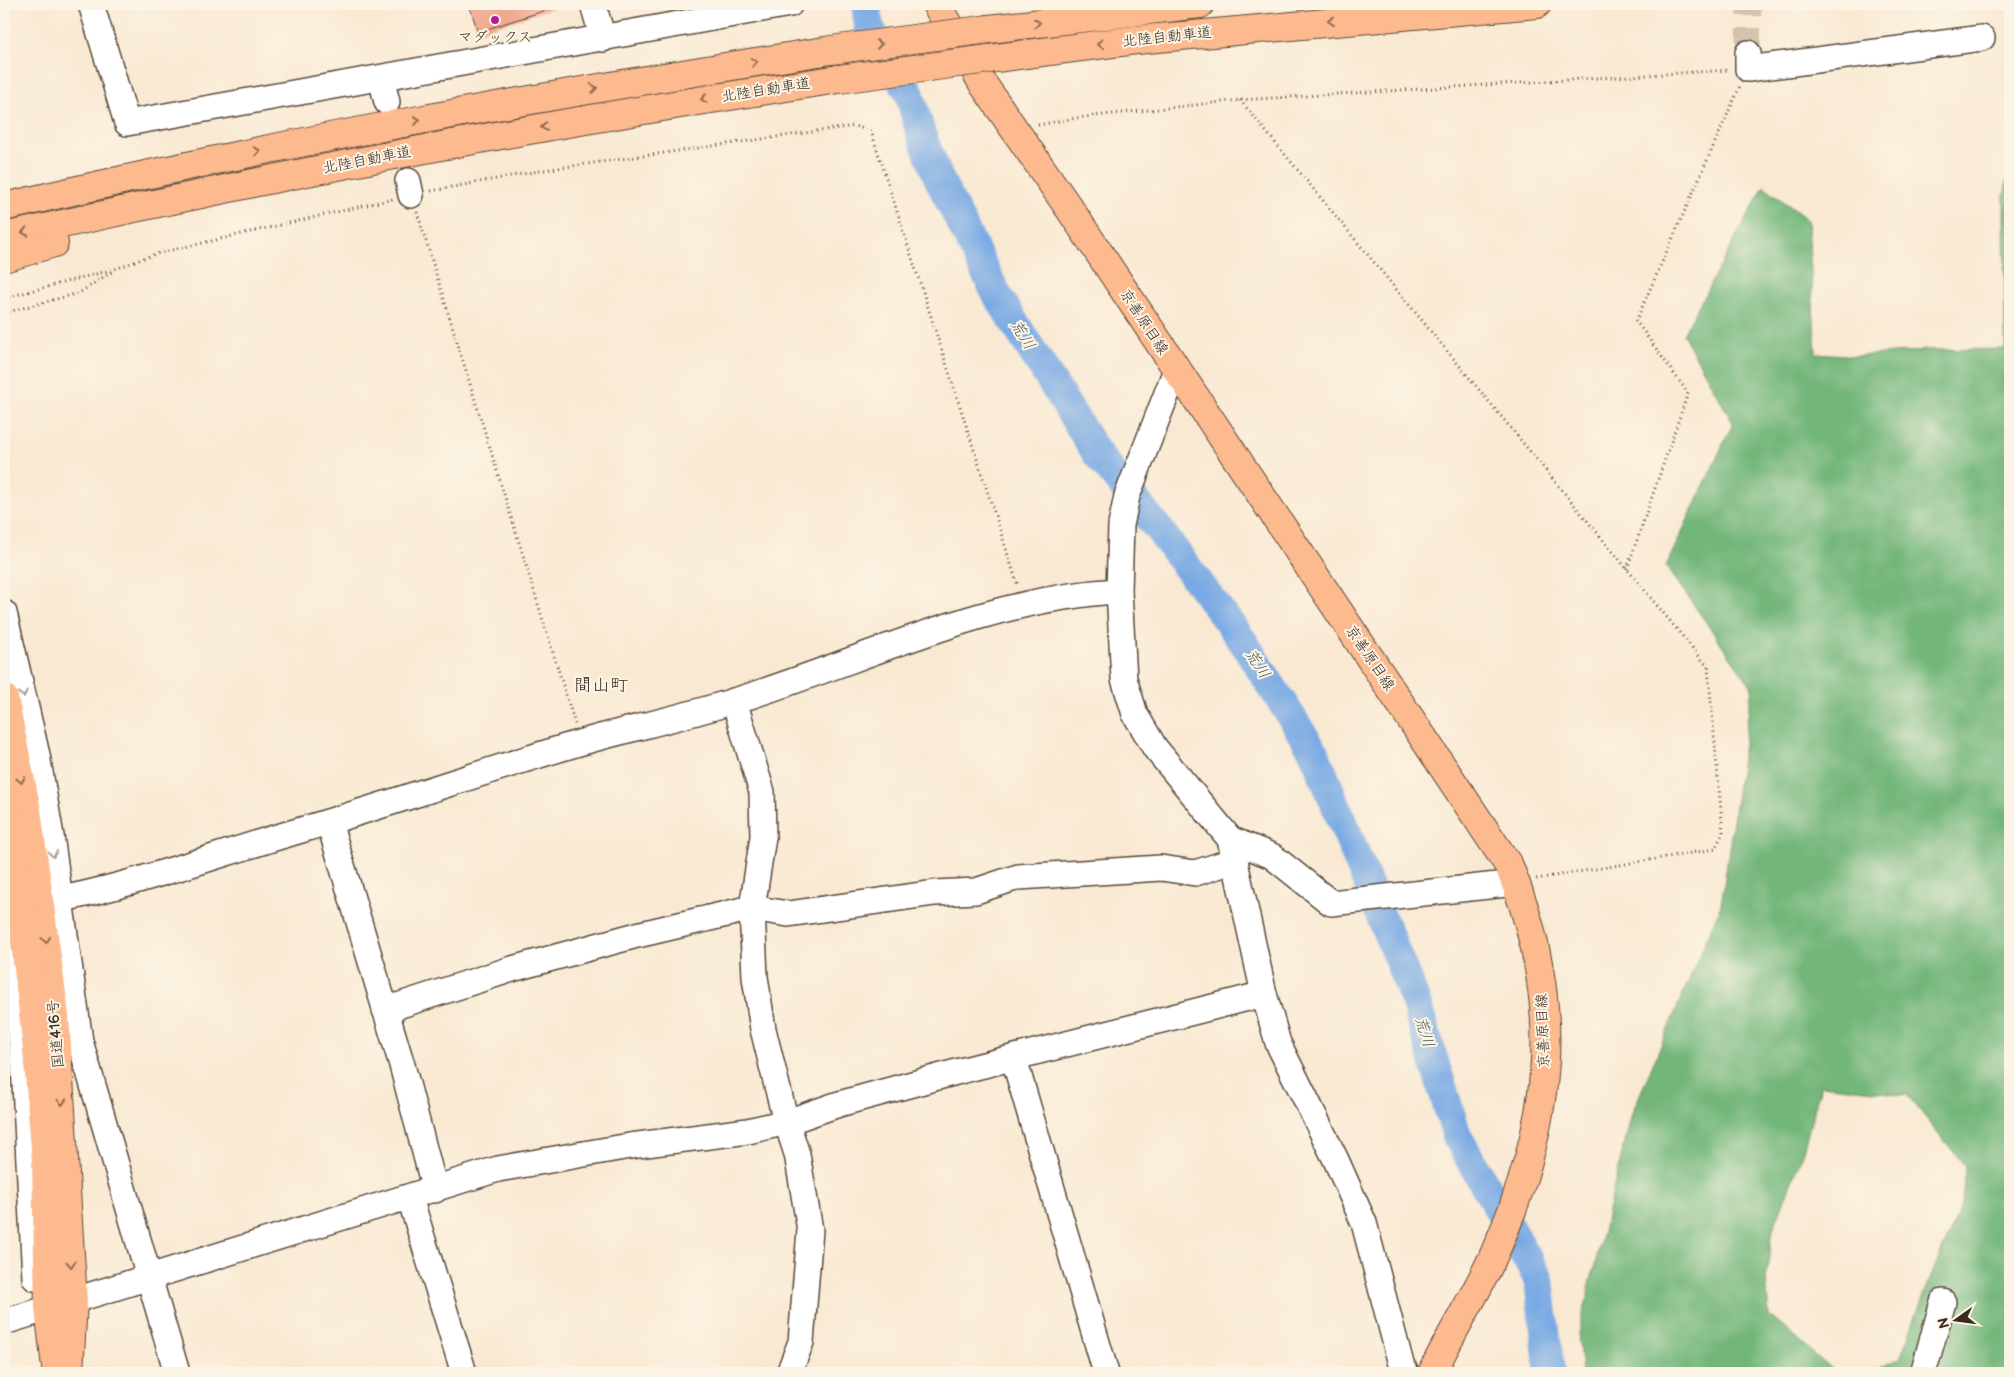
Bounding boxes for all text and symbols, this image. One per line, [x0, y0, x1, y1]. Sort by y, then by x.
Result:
marker: マダックス [489, 14, 501, 26]
one-way arrow [1327, 15, 1335, 26]
one-way arrow [1033, 18, 1041, 29]
street label: 北陸自動車道 [1121, 23, 1213, 51]
place label: マダックス [458, 28, 532, 47]
one-way arrow [1096, 38, 1104, 49]
one-way arrow [875, 39, 884, 49]
one-way arrow [750, 58, 759, 68]
street label: 北陸自動車道 [720, 74, 812, 106]
one-way arrow [590, 84, 598, 94]
one-way arrow [700, 93, 708, 104]
one-way arrow [413, 116, 421, 126]
one-way arrow [540, 121, 548, 131]
street label: 北陸自動車道 [321, 142, 413, 178]
one-way arrow [253, 146, 262, 157]
one-way arrow [20, 226, 29, 237]
street label: 京善原目線 [1116, 285, 1172, 359]
water label: 荒川 [1005, 316, 1039, 354]
street label: 京善原目線 [1341, 622, 1399, 694]
water label: 荒川 [1240, 645, 1274, 683]
district label: 間山町 [574, 675, 628, 696]
one-way arrow [17, 690, 28, 699]
one-way arrow [15, 775, 26, 784]
one-way arrow [48, 850, 58, 858]
one-way arrow [40, 936, 51, 944]
street label: 京善原目線 [1532, 993, 1554, 1069]
street label: 国道416号 [44, 999, 68, 1069]
water label: 荒川 [1410, 1014, 1438, 1050]
one-way arrow [56, 1098, 67, 1106]
one-way arrow [66, 1260, 77, 1268]
north arrow [1932, 1294, 1982, 1344]
text: N [1934, 1316, 1953, 1330]

